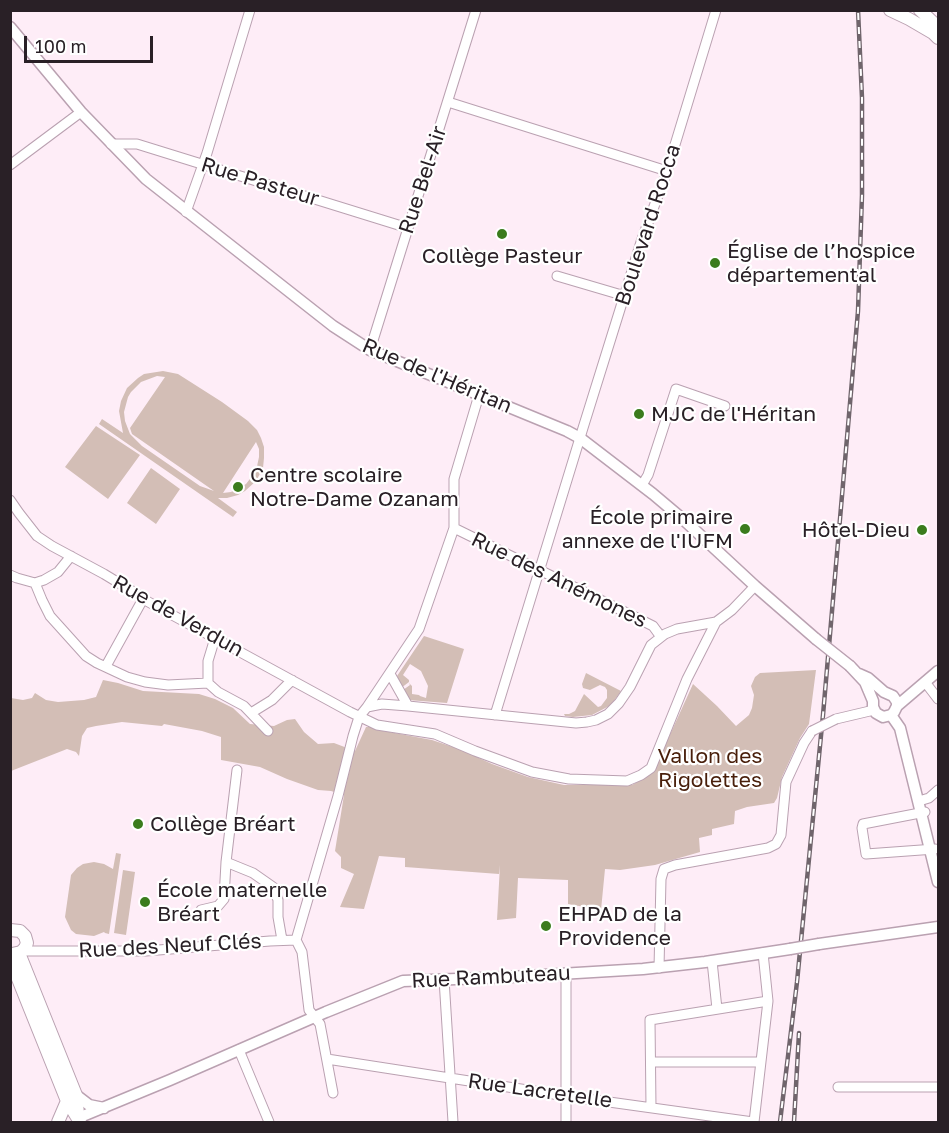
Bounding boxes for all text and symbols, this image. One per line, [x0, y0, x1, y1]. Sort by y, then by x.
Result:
scale bar [27, 24, 156, 62]
text: 100 m [35, 35, 86, 57]
street label: Rue Bel-Air [394, 123, 452, 237]
street label: Boulevard Rocca [610, 141, 686, 309]
street label: Rue Pasteur [198, 152, 322, 212]
marker: Collège Pasteur [495, 227, 509, 241]
place label: Église de l’hospice départemental [727, 238, 915, 288]
place label: Collège Pasteur [422, 243, 582, 269]
marker: Église de l’hospice départemental [708, 256, 722, 270]
street label: Rue de l'Héritan [358, 333, 516, 419]
place label: MJC de l'Héritan [651, 401, 816, 427]
marker: MJC de l'Héritan [632, 407, 646, 421]
place label: Centre scolaire Notre-Dame Ozanam [250, 462, 459, 512]
marker: Centre scolaire Notre-Dame Ozanam [231, 480, 245, 494]
place label: École primaire annexe de l'IUFM [562, 504, 733, 554]
place label: Hôtel-Dieu [802, 517, 910, 543]
marker: École primaire annexe de l'IUFM [738, 522, 752, 536]
marker: Hôtel-Dieu [915, 523, 929, 537]
street label: Rue des Anémones [467, 527, 651, 633]
street label: Rue de Verdun [108, 570, 248, 662]
park label: Vallon des Rigolettes [658, 743, 762, 793]
place label: Collège Bréart [150, 811, 296, 837]
marker: Collège Bréart [131, 817, 145, 831]
place label: École maternelle Bréart [157, 877, 327, 927]
marker: École maternelle Bréart [138, 895, 152, 909]
place label: EHPAD de la Providence [558, 901, 682, 951]
marker: EHPAD de la Providence [539, 919, 553, 933]
street label: Rue des Neuf Clés [78, 929, 262, 963]
street label: Rue Rambuteau [411, 960, 571, 994]
street label: Rue Lacretelle [466, 1068, 614, 1114]

